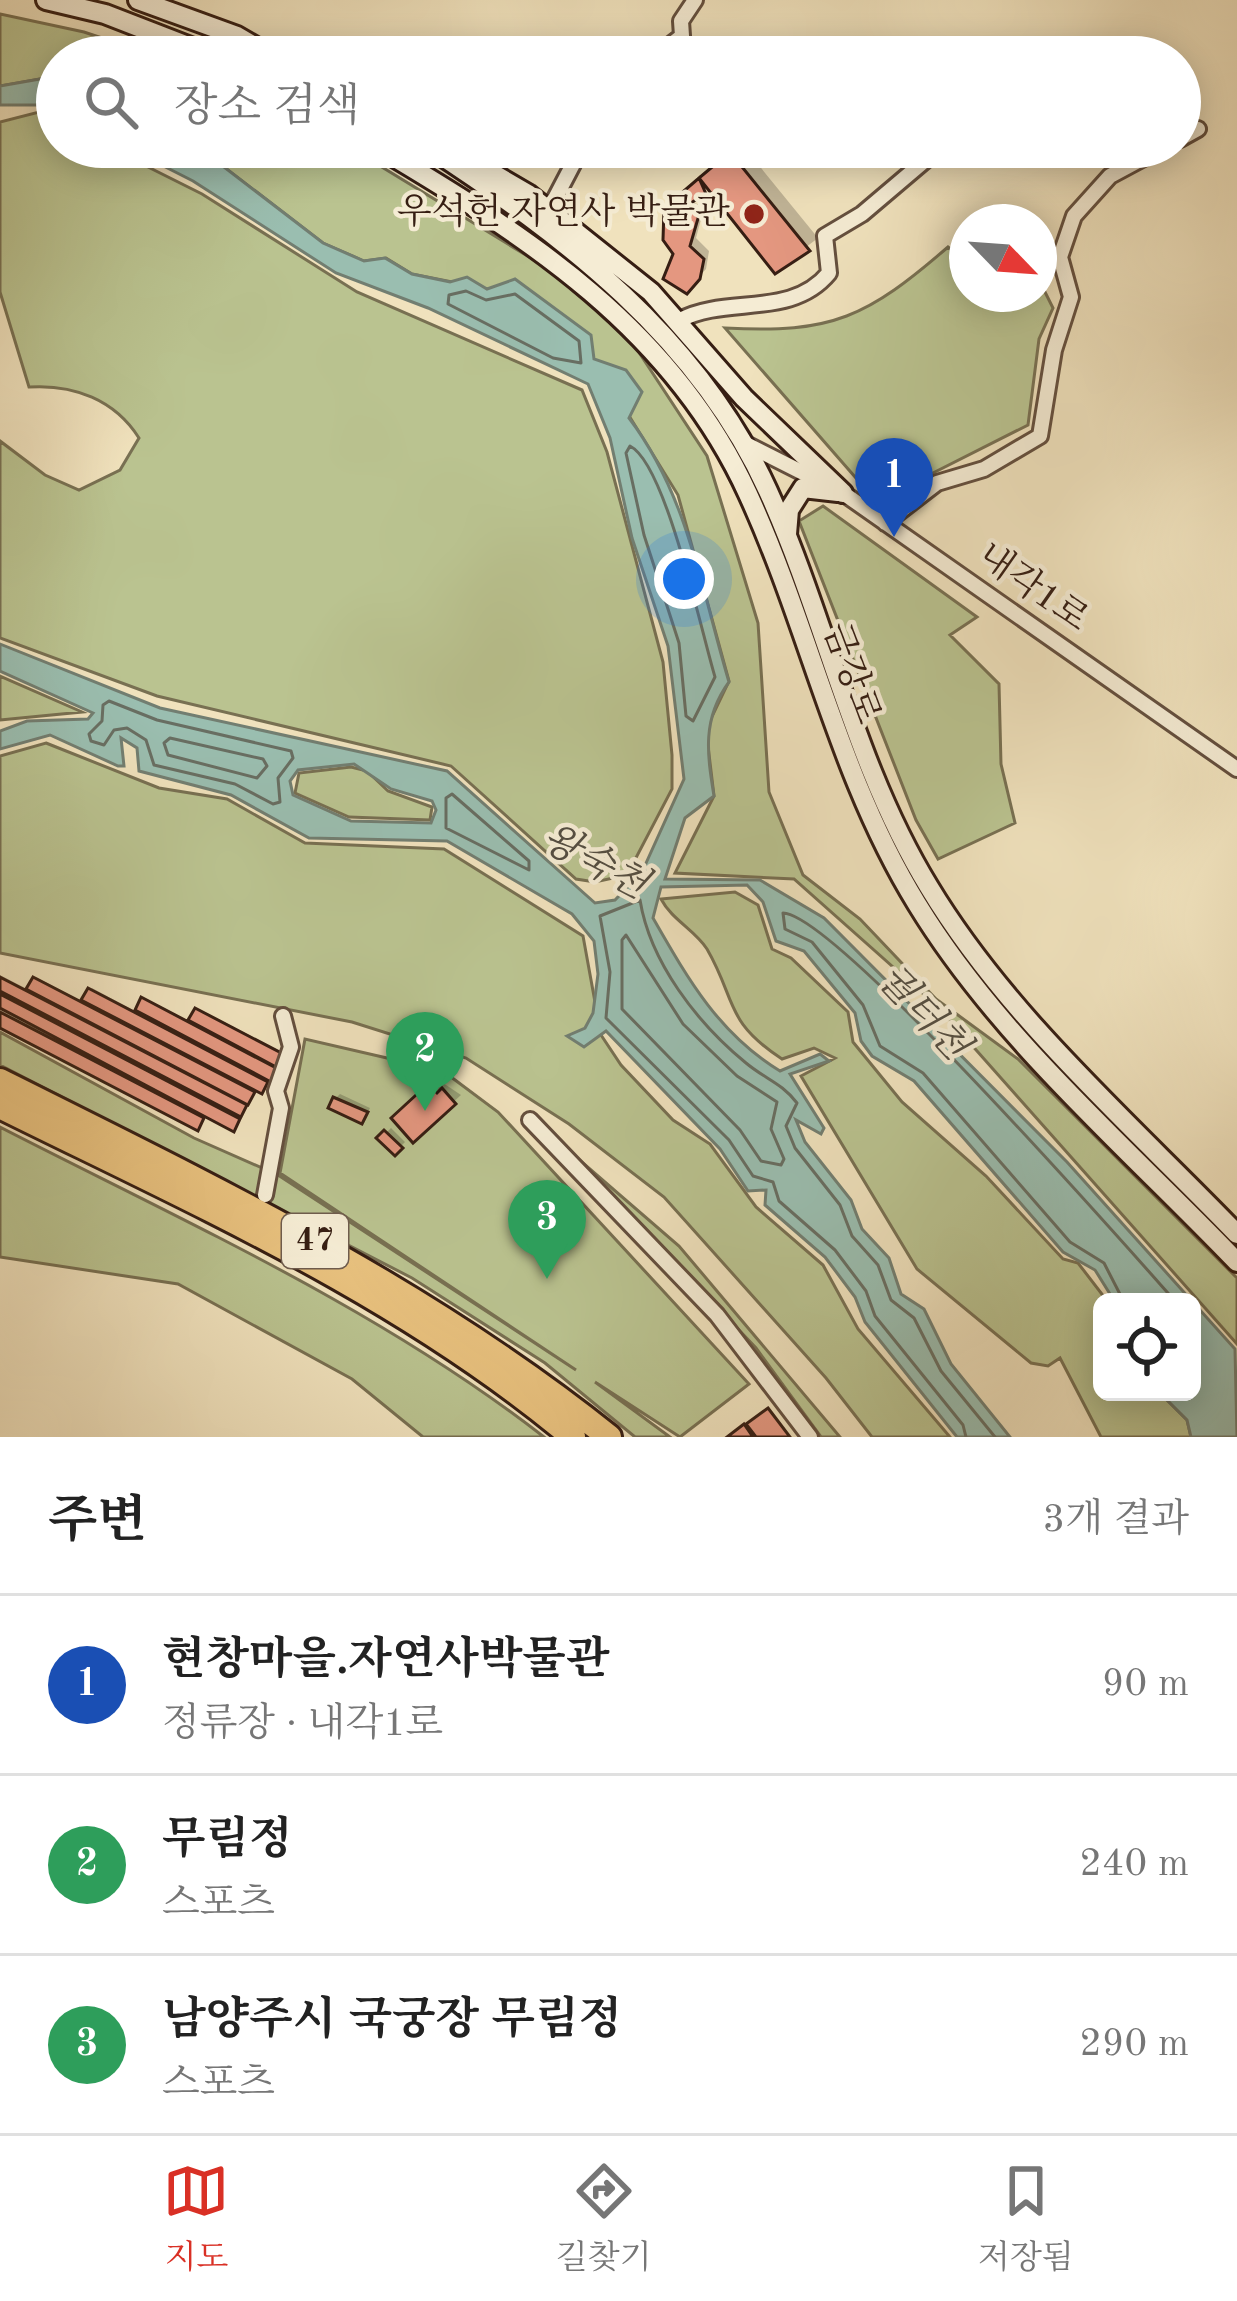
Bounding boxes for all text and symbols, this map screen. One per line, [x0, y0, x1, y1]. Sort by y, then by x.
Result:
search box [36, 36, 1201, 168]
icon: search [78, 69, 144, 135]
text: 장소 검색 [174, 86, 360, 131]
place label: 우석헌 자연사 박물관 [397, 192, 730, 232]
marker: 우석헌 자연사 박물관 [741, 201, 767, 227]
north arrow [949, 204, 1057, 312]
pin: 1 [855, 438, 933, 537]
street label: 내각1로 [970, 535, 1096, 640]
your location [654, 549, 714, 609]
street label: 금강로 [815, 617, 889, 729]
water label: 왕숙천 [535, 816, 657, 908]
water label: 궐터천 [869, 956, 979, 1069]
pin: 2 [386, 1012, 464, 1111]
pin: 3 [508, 1180, 586, 1279]
road number: 47 [282, 1214, 348, 1268]
map controls [1093, 1293, 1201, 1401]
button: locate [1093, 1293, 1201, 1401]
text: 주변 [48, 1497, 147, 1548]
text: 3개 결과 [1042, 1501, 1189, 1540]
text: 현창마을.자연사박물관 [162, 1639, 609, 1684]
text: 1 [76, 1665, 98, 1704]
text: 90 m [1102, 1665, 1189, 1704]
text: 정류장 · 내각1로 [162, 1705, 443, 1744]
text: 무림정 [162, 1819, 292, 1864]
text: 2 [76, 1845, 98, 1884]
text: 240 m [1079, 1845, 1189, 1884]
text: 스포츠 [162, 1885, 275, 1924]
text: 남양주시 국궁장 무림정 [162, 1999, 622, 2044]
text: 3 [76, 2025, 98, 2064]
text: 290 m [1079, 2025, 1189, 2064]
text: 스포츠 [162, 2065, 275, 2104]
tab: 지도 [163, 2158, 229, 2280]
tab: 길찾기 [556, 2158, 651, 2280]
tab: 저장됨 [978, 2158, 1074, 2280]

